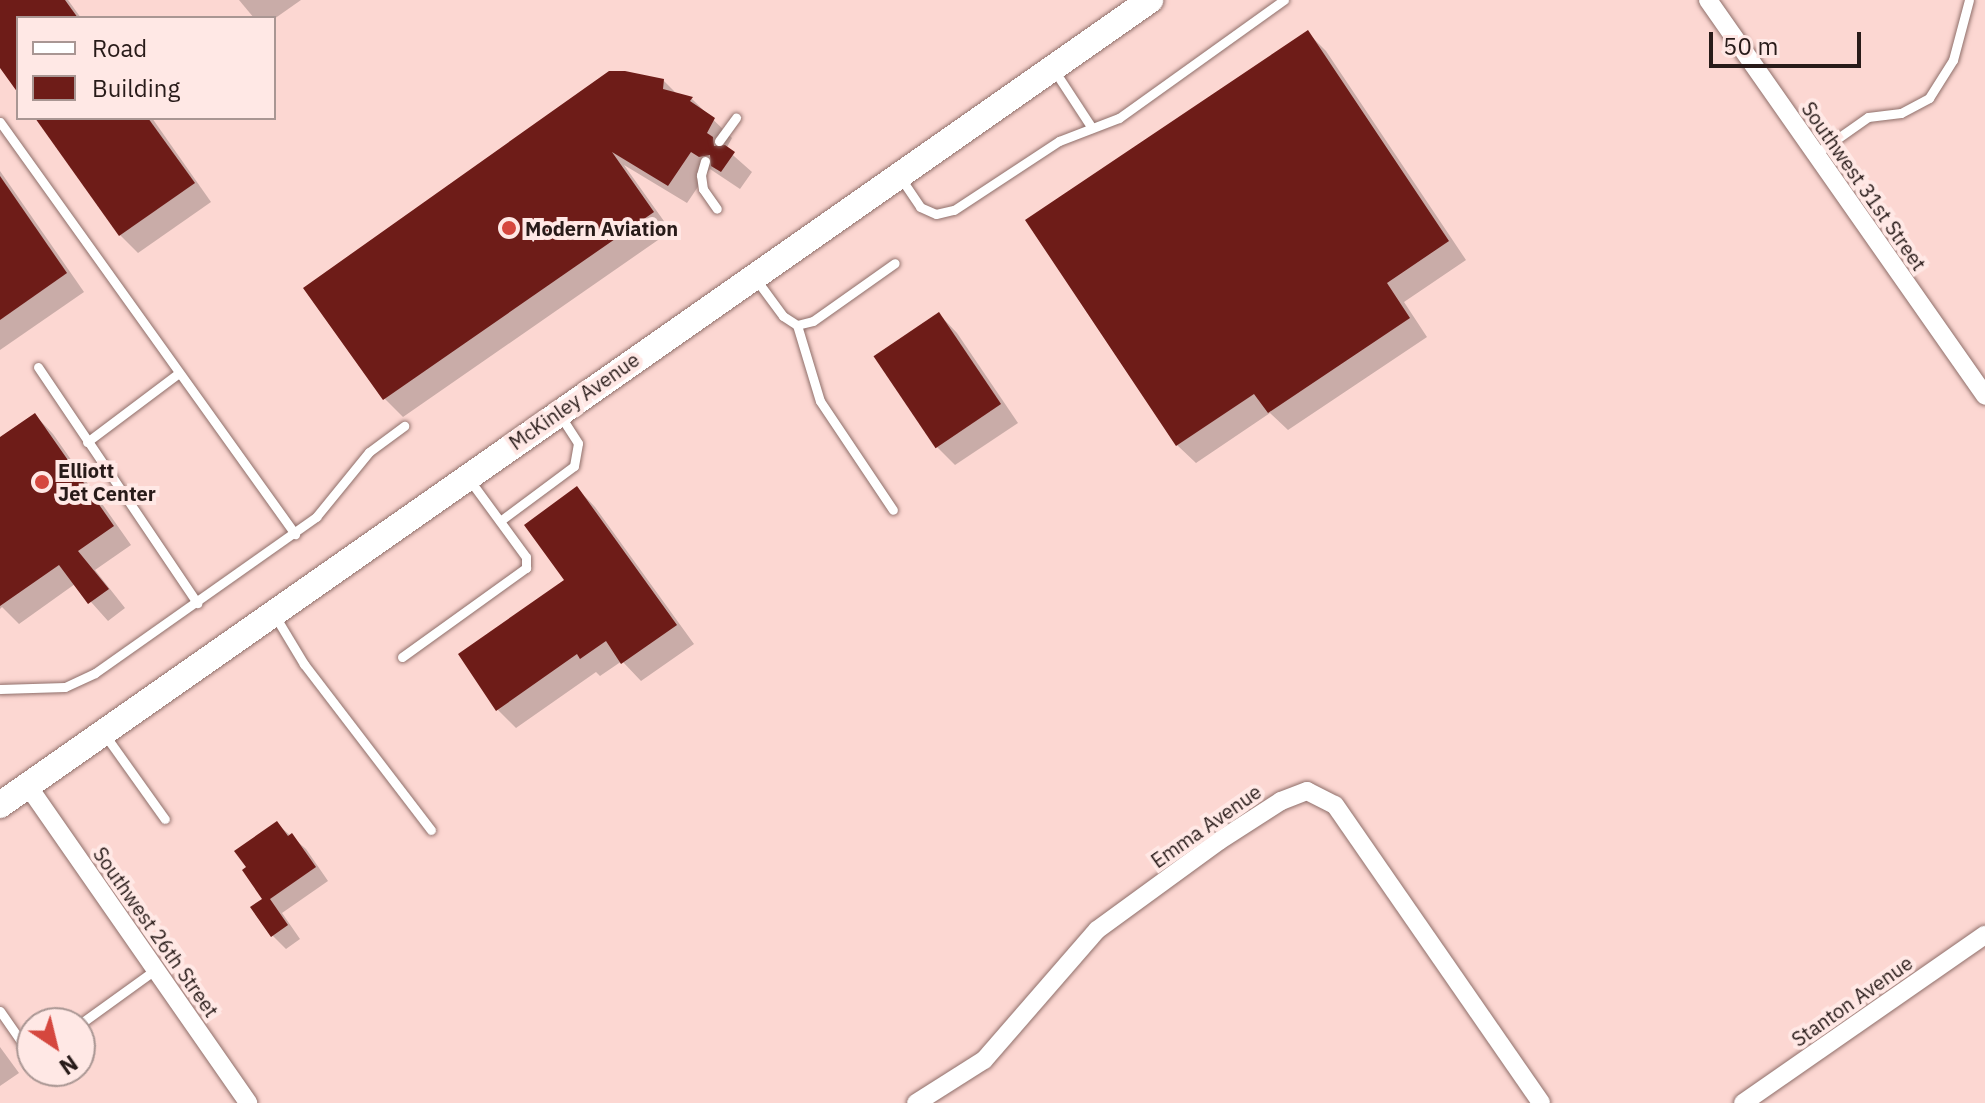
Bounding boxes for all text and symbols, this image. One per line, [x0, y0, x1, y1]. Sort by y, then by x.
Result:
legend [16, 16, 276, 120]
scale bar [1713, 16, 1865, 66]
text: 50 m [1723, 30, 1778, 62]
text: Road [92, 32, 147, 64]
text: Building [92, 72, 180, 104]
street label: Southwest 31st Street [1797, 97, 1931, 275]
place label: Modern Aviation [525, 216, 678, 240]
marker: Modern Aviation [500, 219, 518, 237]
street label: McKinley Avenue [504, 347, 644, 455]
place label: Elliott Jet Center [58, 458, 156, 505]
marker: Elliott Jet Center [33, 473, 51, 491]
street label: Emma Avenue [1146, 779, 1266, 873]
street label: Southwest 26th Street [88, 842, 224, 1022]
street label: Stanton Avenue [1787, 951, 1917, 1051]
north arrow [16, 1007, 96, 1087]
text: N [54, 1049, 84, 1082]

